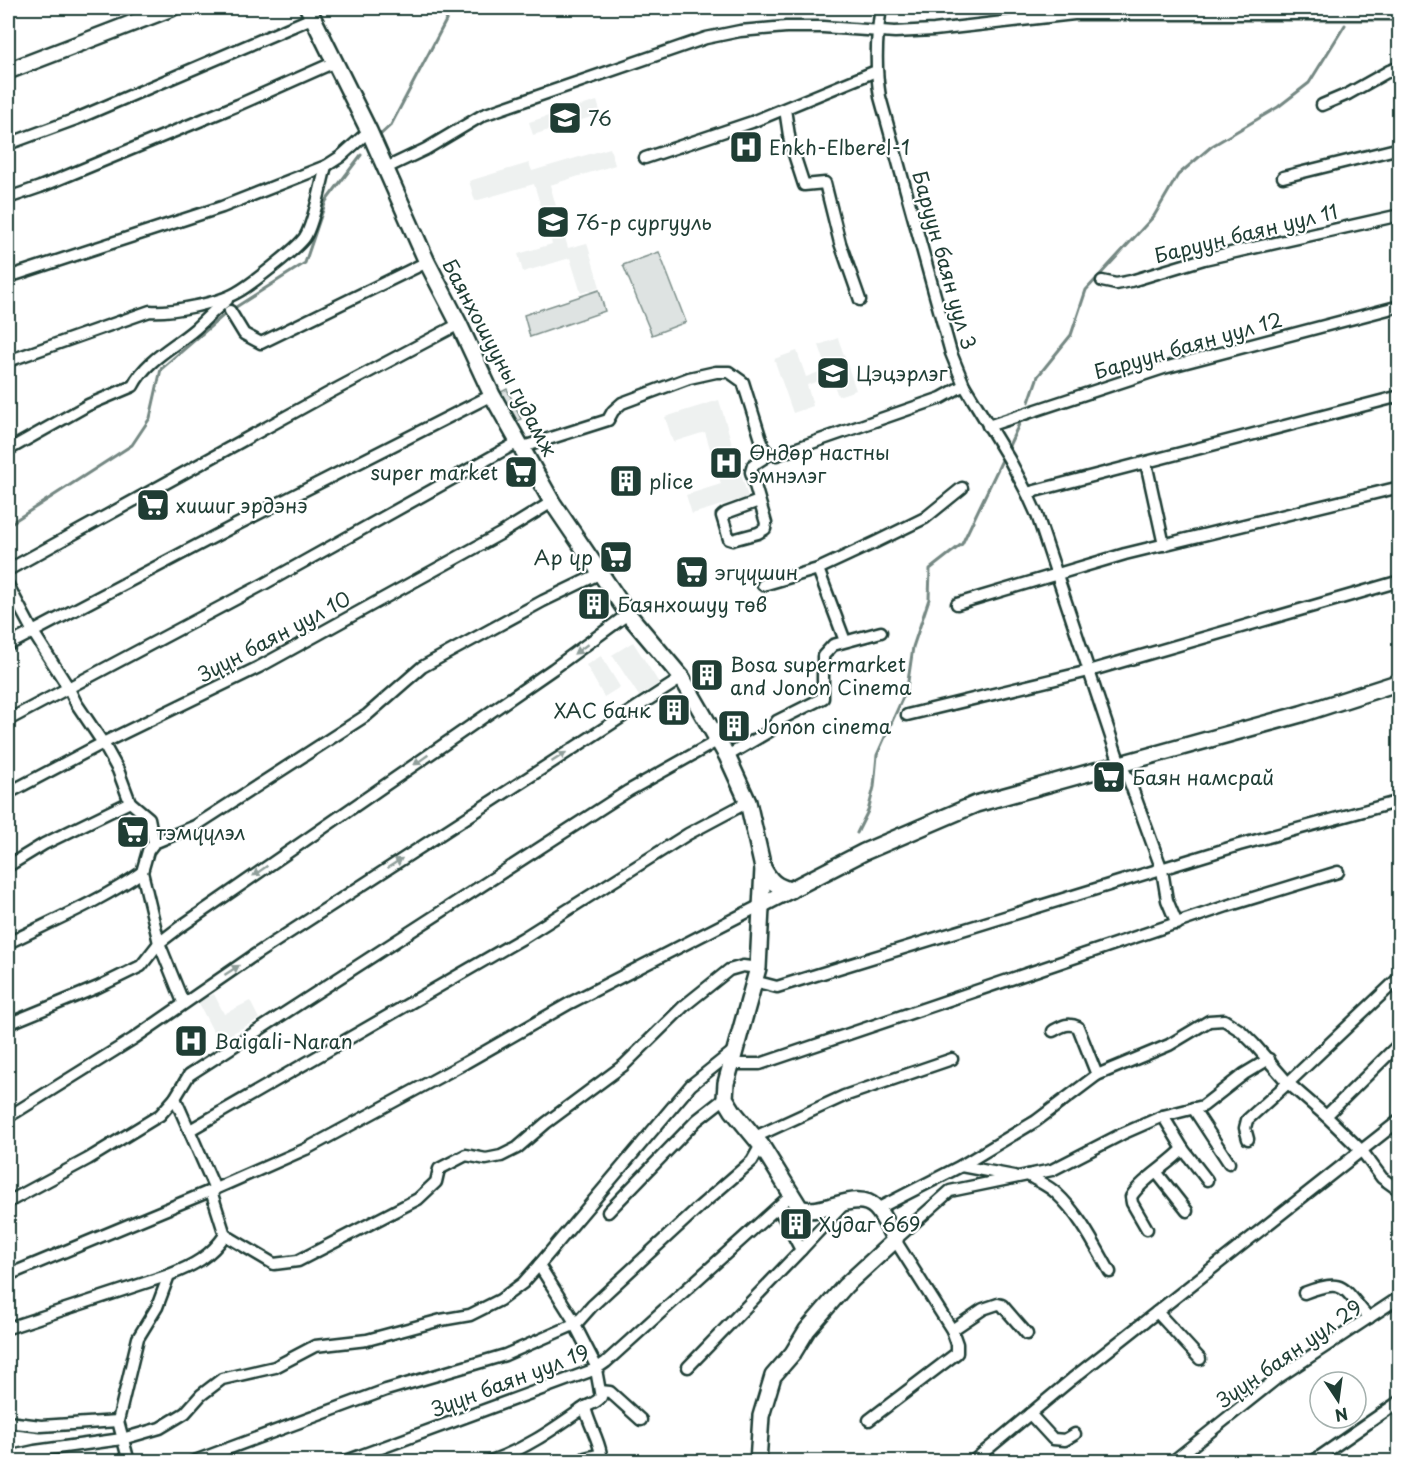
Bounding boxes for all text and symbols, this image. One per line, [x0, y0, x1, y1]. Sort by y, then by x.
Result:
school or university icon: 76 [547, 100, 583, 136]
place label: 76 [588, 103, 612, 133]
hospital icon: Enkh-Elberel-1 [728, 129, 764, 165]
place label: Enkh-Elberel-1 [769, 132, 910, 162]
street label: Баруун баян уул 3 [905, 167, 985, 353]
street label: Баруун баян уул 11 [1151, 196, 1341, 270]
school or university icon: 76-р сургууль [535, 204, 571, 240]
place label: 76-р сургууль [576, 207, 712, 237]
street label: Баянхошууны гудамж [435, 253, 565, 461]
street label: Баруун баян уул 12 [1090, 304, 1286, 386]
school or university icon: Цэцэрлэг [815, 355, 851, 391]
place label: Цэцэрлэг [856, 358, 949, 388]
place label: Өндөр настны эмнэлэг [749, 437, 890, 490]
hospital icon: Өндөр настны эмнэлэг [708, 445, 744, 481]
supermarket icon: super market [503, 454, 539, 490]
place label: super market [370, 457, 498, 487]
building icon: plice [608, 463, 644, 499]
place label: plice [649, 466, 693, 496]
supermarket icon: хишиг эрдэнэ [135, 487, 171, 523]
place label: хишиг эрдэнэ [176, 490, 308, 520]
supermarket icon: Ар үр [598, 539, 634, 575]
place label: Ар үр [534, 542, 593, 572]
supermarket icon: эгүүшин [674, 554, 710, 590]
place label: эгүүшин [715, 557, 798, 587]
street label: Зүүн баян уул 10 [192, 583, 356, 689]
building icon: Баянхошуу төв [576, 586, 612, 622]
place label: Баянхошуу төв [617, 589, 767, 619]
one-way arrow [573, 643, 589, 655]
place label: Bosa supermarket and Jonon Cinema [730, 649, 912, 702]
building icon: Bosa supermarket and Jonon Cinema [689, 657, 725, 693]
building icon: ХАС банк [656, 692, 692, 728]
place label: ХАС банк [554, 695, 651, 725]
building icon: Jonon cinema [716, 708, 752, 744]
place label: Jonon cinema [757, 711, 892, 741]
one-way arrow [550, 751, 566, 763]
one-way arrow [413, 754, 429, 765]
supermarket icon: Баян намсрай [1091, 759, 1127, 795]
place label: Баян намсрай [1132, 762, 1274, 792]
supermarket icon: тэмүүлэл [115, 814, 151, 850]
place label: тэмүүлэл [156, 817, 245, 847]
one-way arrow [387, 858, 403, 869]
one-way arrow [253, 865, 269, 877]
one-way arrow [224, 965, 240, 976]
hospital icon: Baigali-Naran [173, 1023, 209, 1059]
place label: Baigali-Naran [214, 1026, 353, 1056]
building icon: Худаг 669 [778, 1206, 814, 1242]
place label: Худаг 669 [819, 1209, 920, 1239]
street label: Зүүн баян уул 29 [1210, 1292, 1368, 1414]
street label: Зүүн баян уул 19 [427, 1336, 593, 1424]
north arrow [1308, 1370, 1368, 1430]
text: N [1333, 1402, 1350, 1429]

